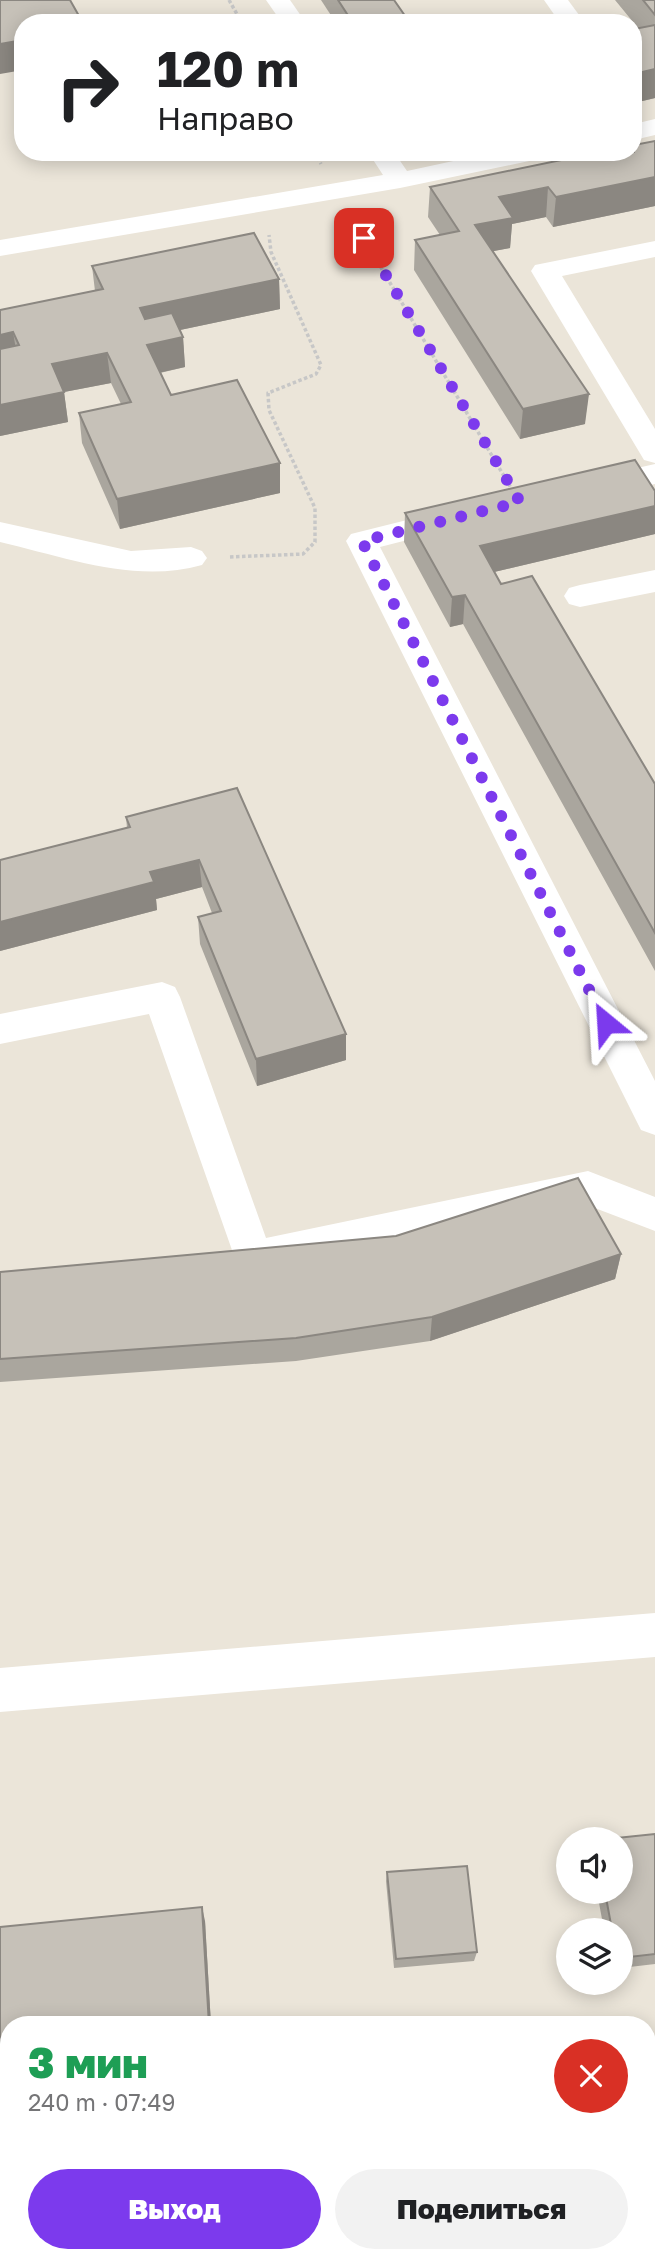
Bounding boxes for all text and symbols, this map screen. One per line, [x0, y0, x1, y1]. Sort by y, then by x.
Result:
text: 120 m [157, 39, 299, 98]
icon: right [42, 42, 133, 133]
text: Направо [157, 99, 294, 137]
pin [334, 208, 394, 268]
icon: arrive [345, 219, 383, 257]
position arrow [569, 986, 643, 1060]
map controls [556, 1827, 633, 1995]
button: sound [556, 1827, 633, 1904]
button: layers [556, 1918, 633, 1995]
text: 3 мин [28, 2037, 148, 2087]
button: close [554, 2039, 628, 2113]
text: 240 m · 07:49 [28, 2088, 175, 2116]
button: Выход [28, 2169, 321, 2249]
button: Поделиться [335, 2169, 628, 2249]

